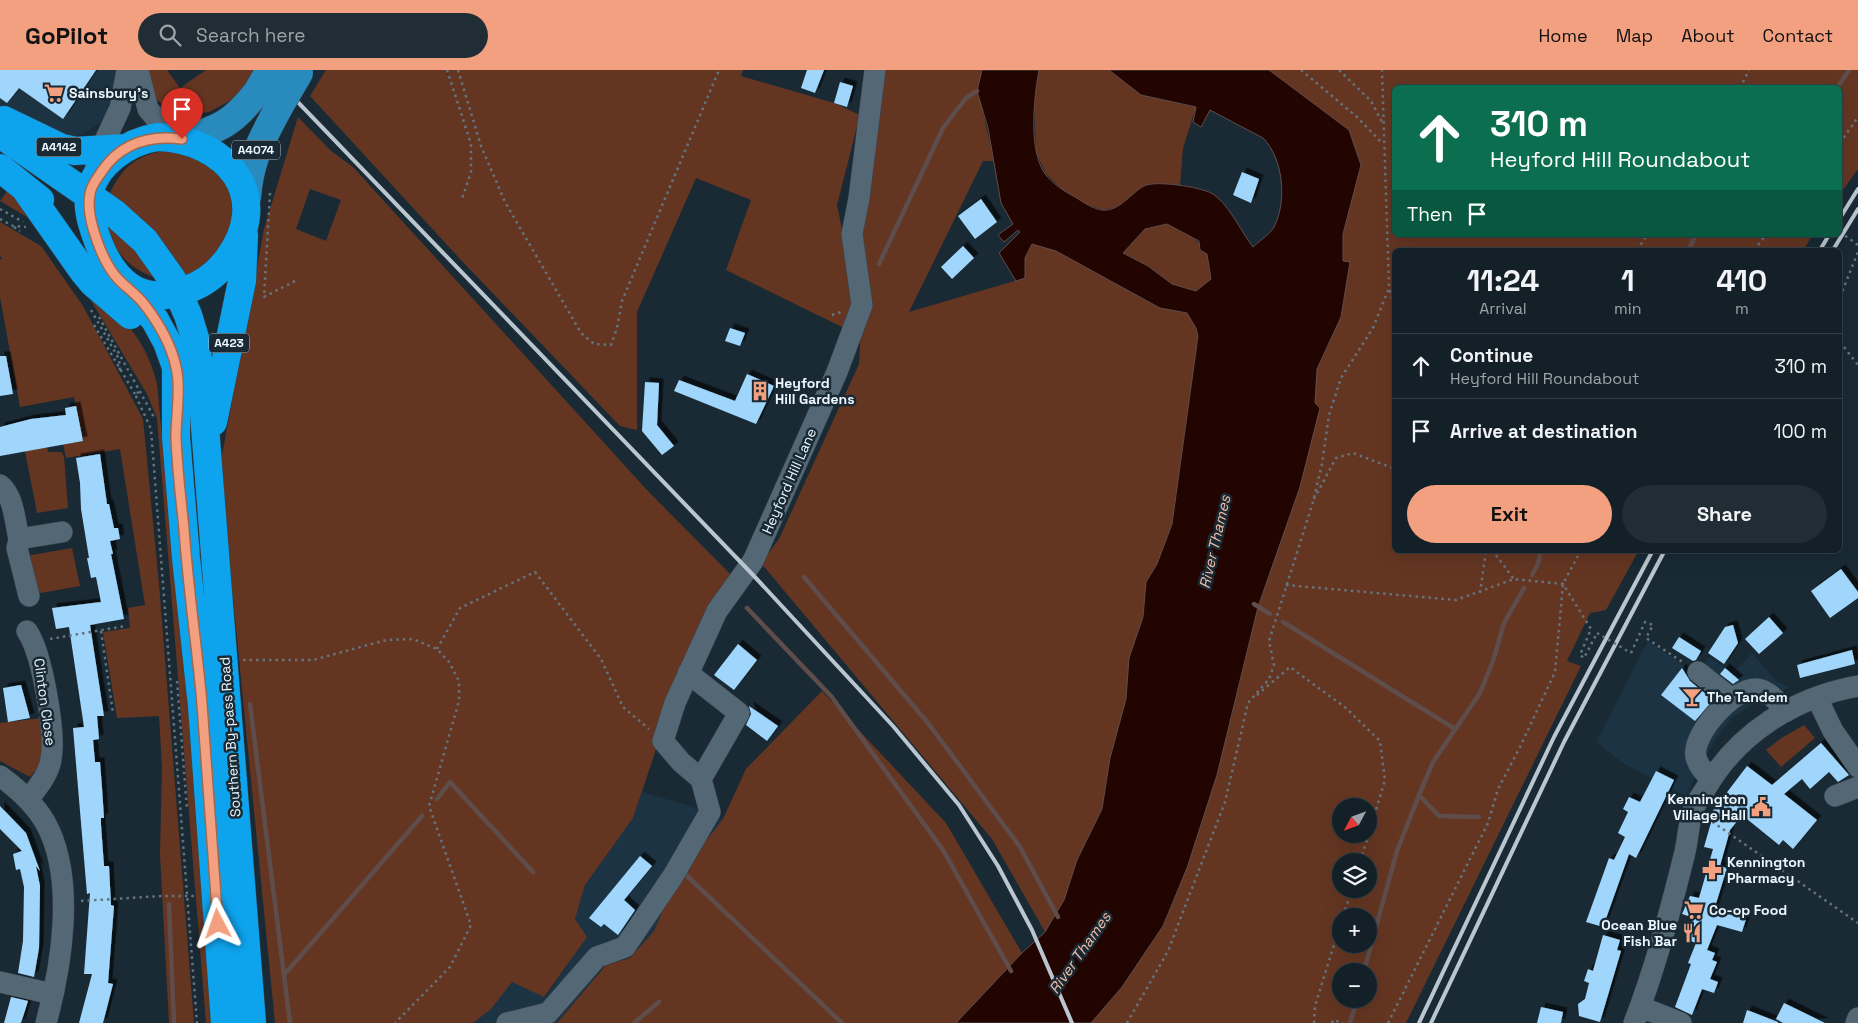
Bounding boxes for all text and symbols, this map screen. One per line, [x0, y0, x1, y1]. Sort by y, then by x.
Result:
search box [138, 13, 488, 58]
text: GoPilot [25, 20, 108, 51]
icon: search [156, 21, 184, 49]
text: Search here [196, 23, 306, 48]
text: Home [1539, 24, 1588, 47]
text: Map [1616, 24, 1653, 47]
text: About [1681, 24, 1735, 47]
text: Contact [1763, 24, 1833, 47]
supermarket icon: Sainsbury's [43, 82, 65, 104]
place label: Sainsbury's [69, 84, 148, 102]
pin [161, 88, 203, 139]
icon: arrive [168, 95, 196, 123]
text: 310 m [1490, 102, 1588, 146]
icon: ahead [1407, 105, 1472, 170]
road number: A4142 [36, 138, 82, 156]
road number: A4074 [232, 140, 280, 160]
text: Heyford Hill Roundabout [1490, 145, 1750, 173]
icon: arrive [1463, 200, 1491, 228]
text: Then [1407, 202, 1453, 227]
text: 11:24 [1467, 261, 1539, 300]
text: 1 [1621, 261, 1635, 300]
text: 410 [1716, 261, 1767, 300]
text: Arrival [1479, 298, 1527, 319]
text: min [1614, 298, 1642, 319]
text: m [1735, 298, 1749, 319]
road number: A423 [209, 334, 249, 352]
text: Continue [1450, 343, 1533, 368]
icon: ahead [1407, 352, 1435, 380]
text: 310 m [1774, 354, 1827, 379]
text: Heyford Hill Roundabout [1450, 368, 1639, 389]
place label: Heyford Hill Gardens [775, 374, 855, 408]
building icon: Heyford Hill Gardens [749, 380, 771, 402]
icon: arrive [1407, 417, 1435, 445]
text: Arrive at destination [1450, 419, 1638, 444]
text: 100 m [1773, 419, 1827, 444]
street label: Heyford Hill Lane [758, 425, 820, 537]
button: Exit [1407, 485, 1612, 543]
button: Share [1622, 485, 1827, 543]
water label: River Thames [1195, 492, 1235, 590]
street label: Southern By-pass Road [215, 656, 245, 818]
street label: Clinton Close [30, 657, 60, 747]
bar icon: The Tandem [1681, 686, 1703, 708]
place label: The Tandem [1707, 688, 1788, 706]
place label: Kennington Village Hall [1668, 790, 1746, 824]
public building icon: Kennington Village Hall [1750, 796, 1772, 818]
north arrow [1332, 798, 1378, 842]
map controls [1332, 798, 1377, 1008]
button: layers [1332, 853, 1377, 898]
place label: Kennington Pharmacy [1727, 853, 1806, 887]
pharmacy icon: Kennington Pharmacy [1701, 859, 1723, 881]
position arrow [191, 897, 243, 949]
supermarket icon: Co-op Food [1683, 899, 1705, 921]
place label: Co-op Food [1709, 901, 1787, 919]
water label: River Thames [1044, 907, 1115, 997]
button: + [1332, 908, 1377, 953]
place label: Ocean Blue Fish Bar [1601, 916, 1677, 950]
restaurant icon: Ocean Blue Fish Bar [1681, 922, 1703, 944]
button: − [1332, 963, 1377, 1008]

